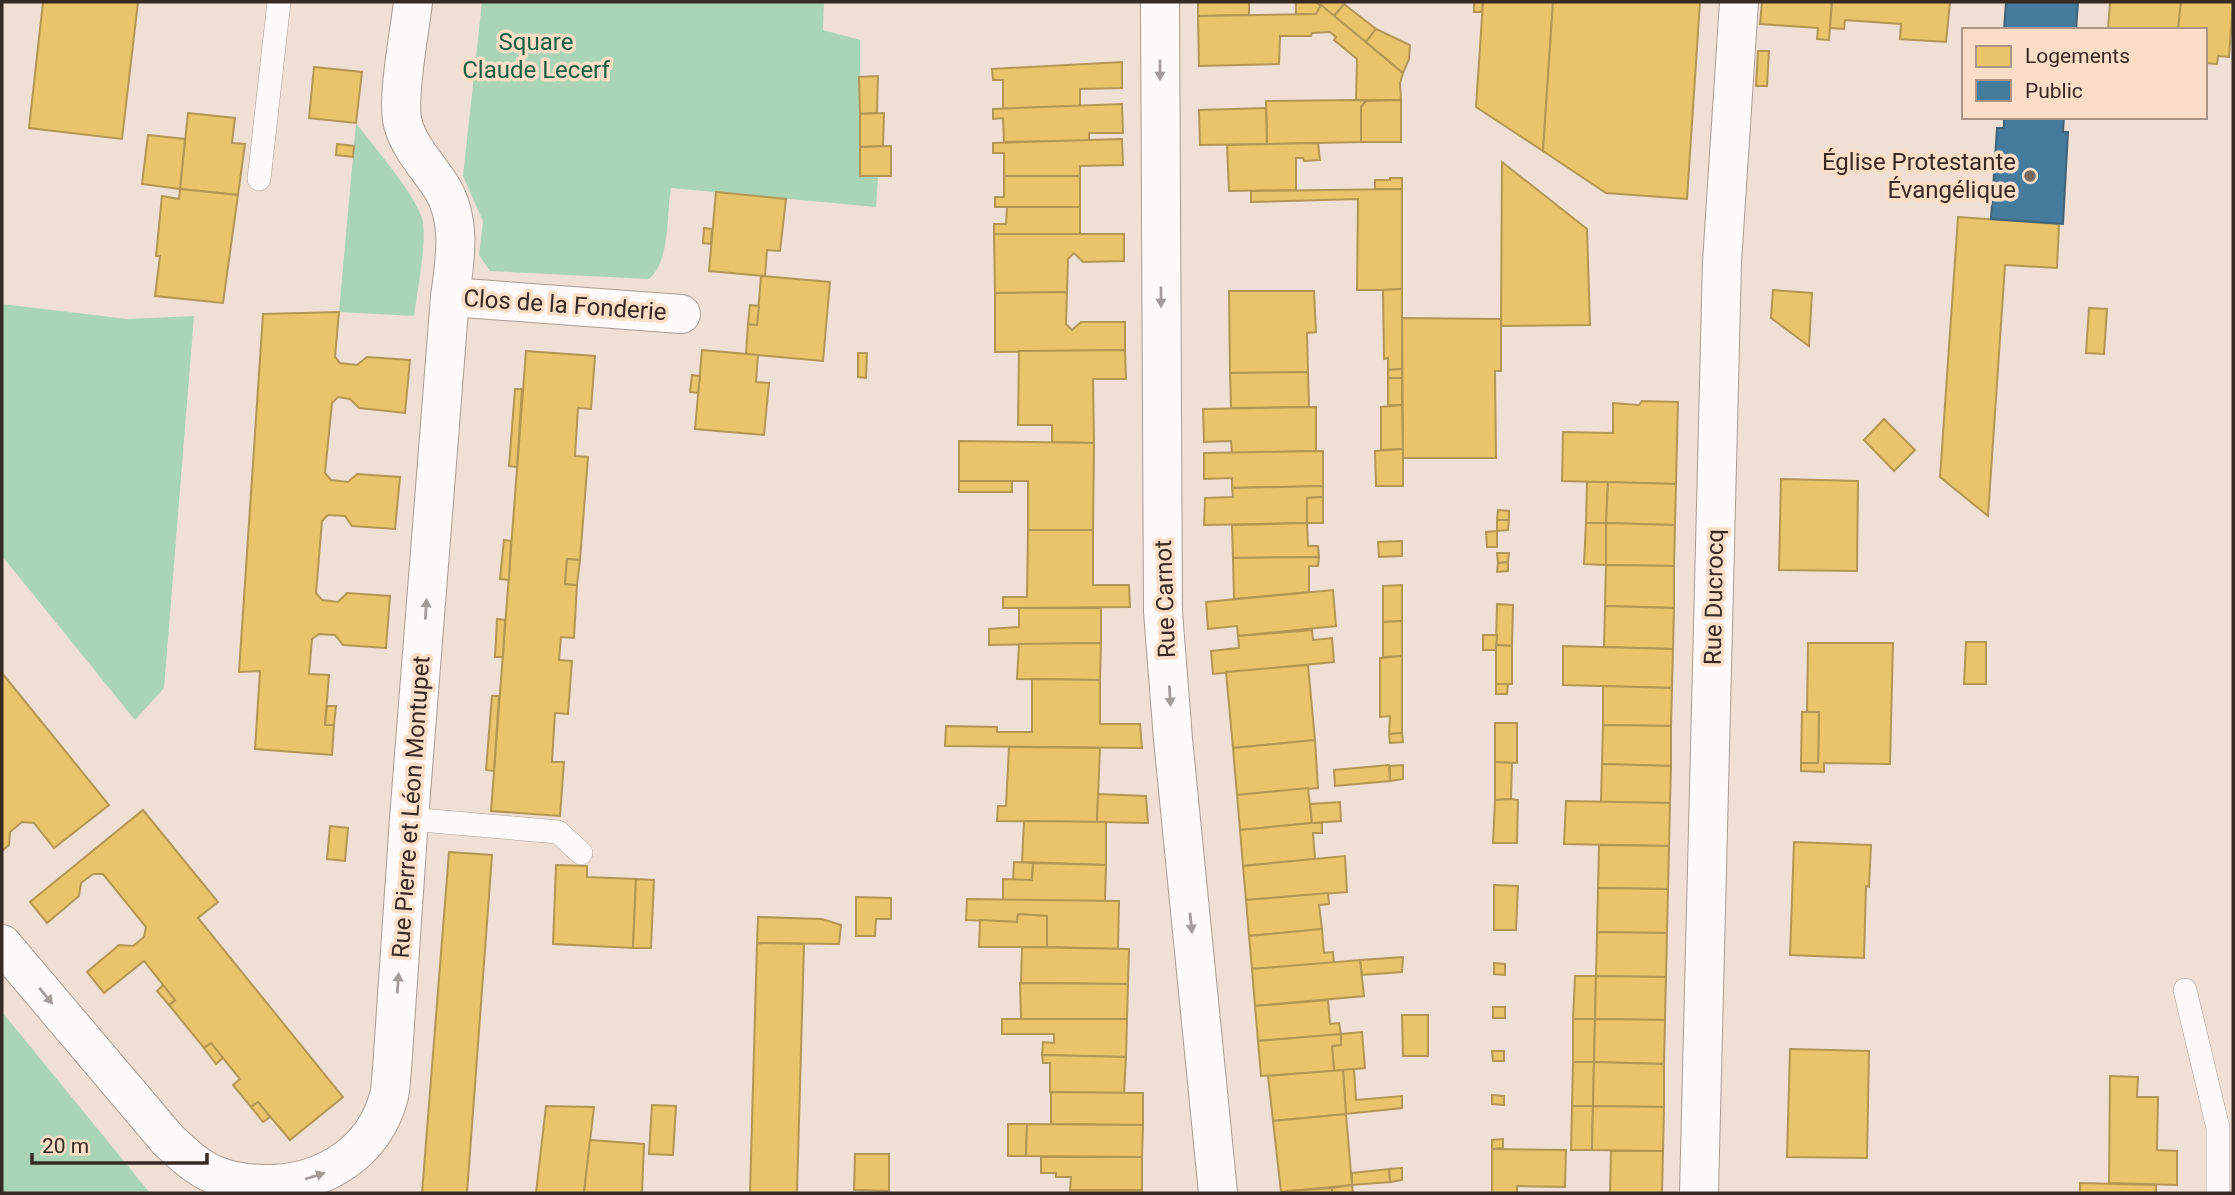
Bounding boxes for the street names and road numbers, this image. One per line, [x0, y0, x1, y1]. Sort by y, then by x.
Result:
street label: Clos de la Fonderie [463, 284, 667, 326]
street label: Rue Ducrocq [1699, 529, 1729, 665]
street label: Rue Carnot [1149, 539, 1181, 659]
street label: Rue Pierre et Léon Montupet [386, 655, 436, 959]

